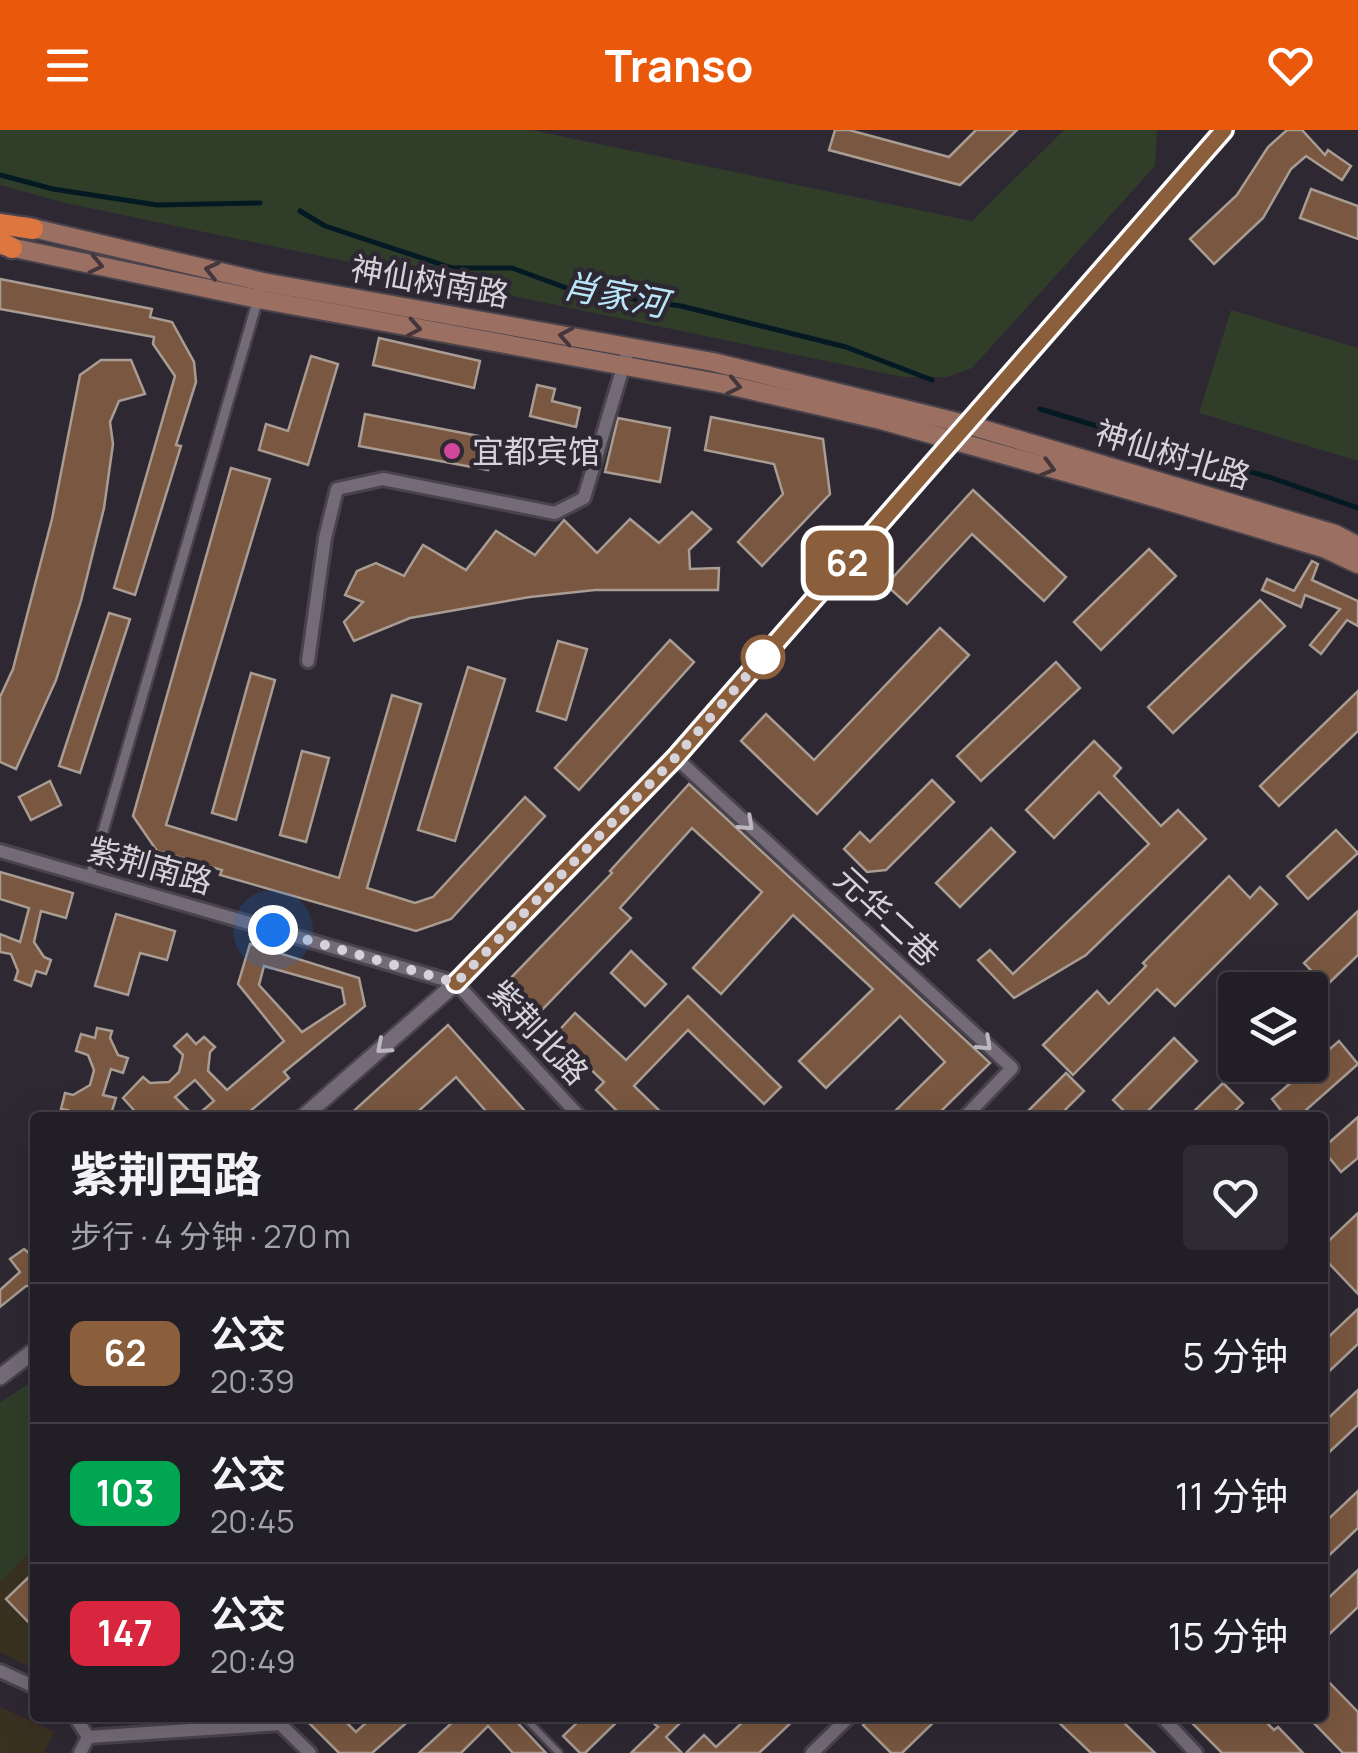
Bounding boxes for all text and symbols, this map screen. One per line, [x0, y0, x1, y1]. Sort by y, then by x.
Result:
text: Transo [605, 34, 753, 96]
icon: menu [40, 38, 95, 93]
icon: heart [1263, 38, 1318, 93]
street label: 神仙树南路 [347, 245, 513, 317]
one-way arrow [87, 253, 104, 274]
water label: 肖家河 [559, 260, 677, 329]
one-way arrow [204, 261, 221, 282]
one-way arrow [406, 317, 423, 338]
one-way arrow [558, 326, 574, 347]
one-way arrow [725, 374, 742, 395]
street label: 神仙树北路 [1090, 410, 1256, 498]
place label: 宜都宾馆 [472, 429, 600, 473]
marker: 宜都宾馆 [441, 440, 463, 462]
one-way arrow [1039, 456, 1056, 477]
line badge: 62 [802, 530, 892, 596]
text: 62 [826, 539, 868, 587]
unlabelled marker [742, 636, 784, 678]
one-way arrow [735, 812, 753, 830]
street label: 紫荆南路 [82, 826, 218, 904]
street label: 元华二巷 [825, 856, 949, 976]
your location [248, 905, 298, 955]
street label: 紫荆北路 [479, 970, 599, 1094]
map controls [1218, 972, 1328, 1082]
button: layers [1218, 972, 1328, 1082]
one-way arrow [974, 1032, 992, 1050]
one-way arrow [376, 1035, 394, 1053]
text: 紫荆西路 [70, 1141, 262, 1206]
button: heart [1183, 1145, 1288, 1250]
text: 步行 · 4 分钟 · 270 m [70, 1214, 351, 1258]
text: 公交 [210, 1307, 286, 1359]
text: 62 [104, 1329, 146, 1377]
text: 5 分钟 [1182, 1329, 1288, 1381]
text: 20:39 [210, 1359, 295, 1403]
text: 公交 [210, 1447, 286, 1499]
text: 103 [96, 1469, 154, 1517]
text: 11 分钟 [1175, 1469, 1288, 1521]
text: 20:45 [210, 1499, 295, 1543]
text: 公交 [210, 1587, 286, 1639]
text: 147 [97, 1609, 153, 1657]
text: 15 分钟 [1168, 1609, 1288, 1661]
text: 20:49 [210, 1639, 296, 1683]

